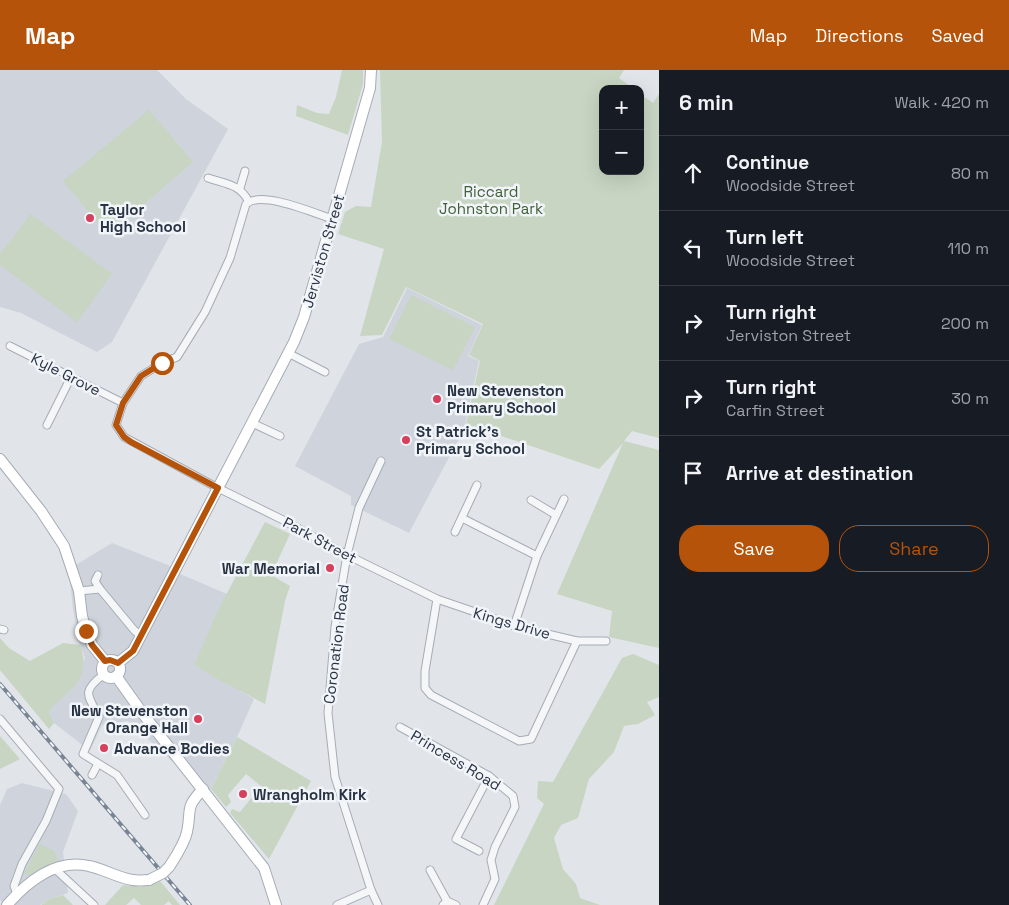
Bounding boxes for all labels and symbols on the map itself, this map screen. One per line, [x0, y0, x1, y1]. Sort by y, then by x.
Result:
park label: Riccard Johnston Park [439, 182, 543, 218]
street label: Jerviston Street [298, 192, 348, 310]
place label: Taylor High School [100, 200, 186, 236]
marker: Taylor High School [84, 212, 96, 224]
street label: Kyle Grove [28, 348, 104, 400]
route start [151, 352, 174, 375]
place label: New Stevenston Primary School [447, 381, 564, 417]
marker: New Stevenston Primary School [431, 393, 443, 405]
place label: St Patrick's Primary School [416, 422, 525, 458]
marker: St Patrick's Primary School [400, 434, 412, 446]
street label: Park Street [280, 513, 360, 567]
place label: War Memorial [222, 559, 320, 578]
marker: War Memorial [324, 562, 336, 574]
street label: Coronation Road [319, 583, 353, 705]
street label: Kings Drive [471, 603, 553, 643]
route end [75, 620, 98, 643]
place label: New Stevenston Orange Hall [71, 701, 188, 737]
marker: New Stevenston Orange Hall [192, 713, 204, 725]
street label: Princess Road [407, 726, 505, 794]
place label: Advance Bodies [114, 739, 230, 758]
marker: Advance Bodies [98, 742, 110, 754]
place label: Wrangholm Kirk [253, 785, 367, 804]
marker: Wrangholm Kirk [237, 788, 249, 800]

